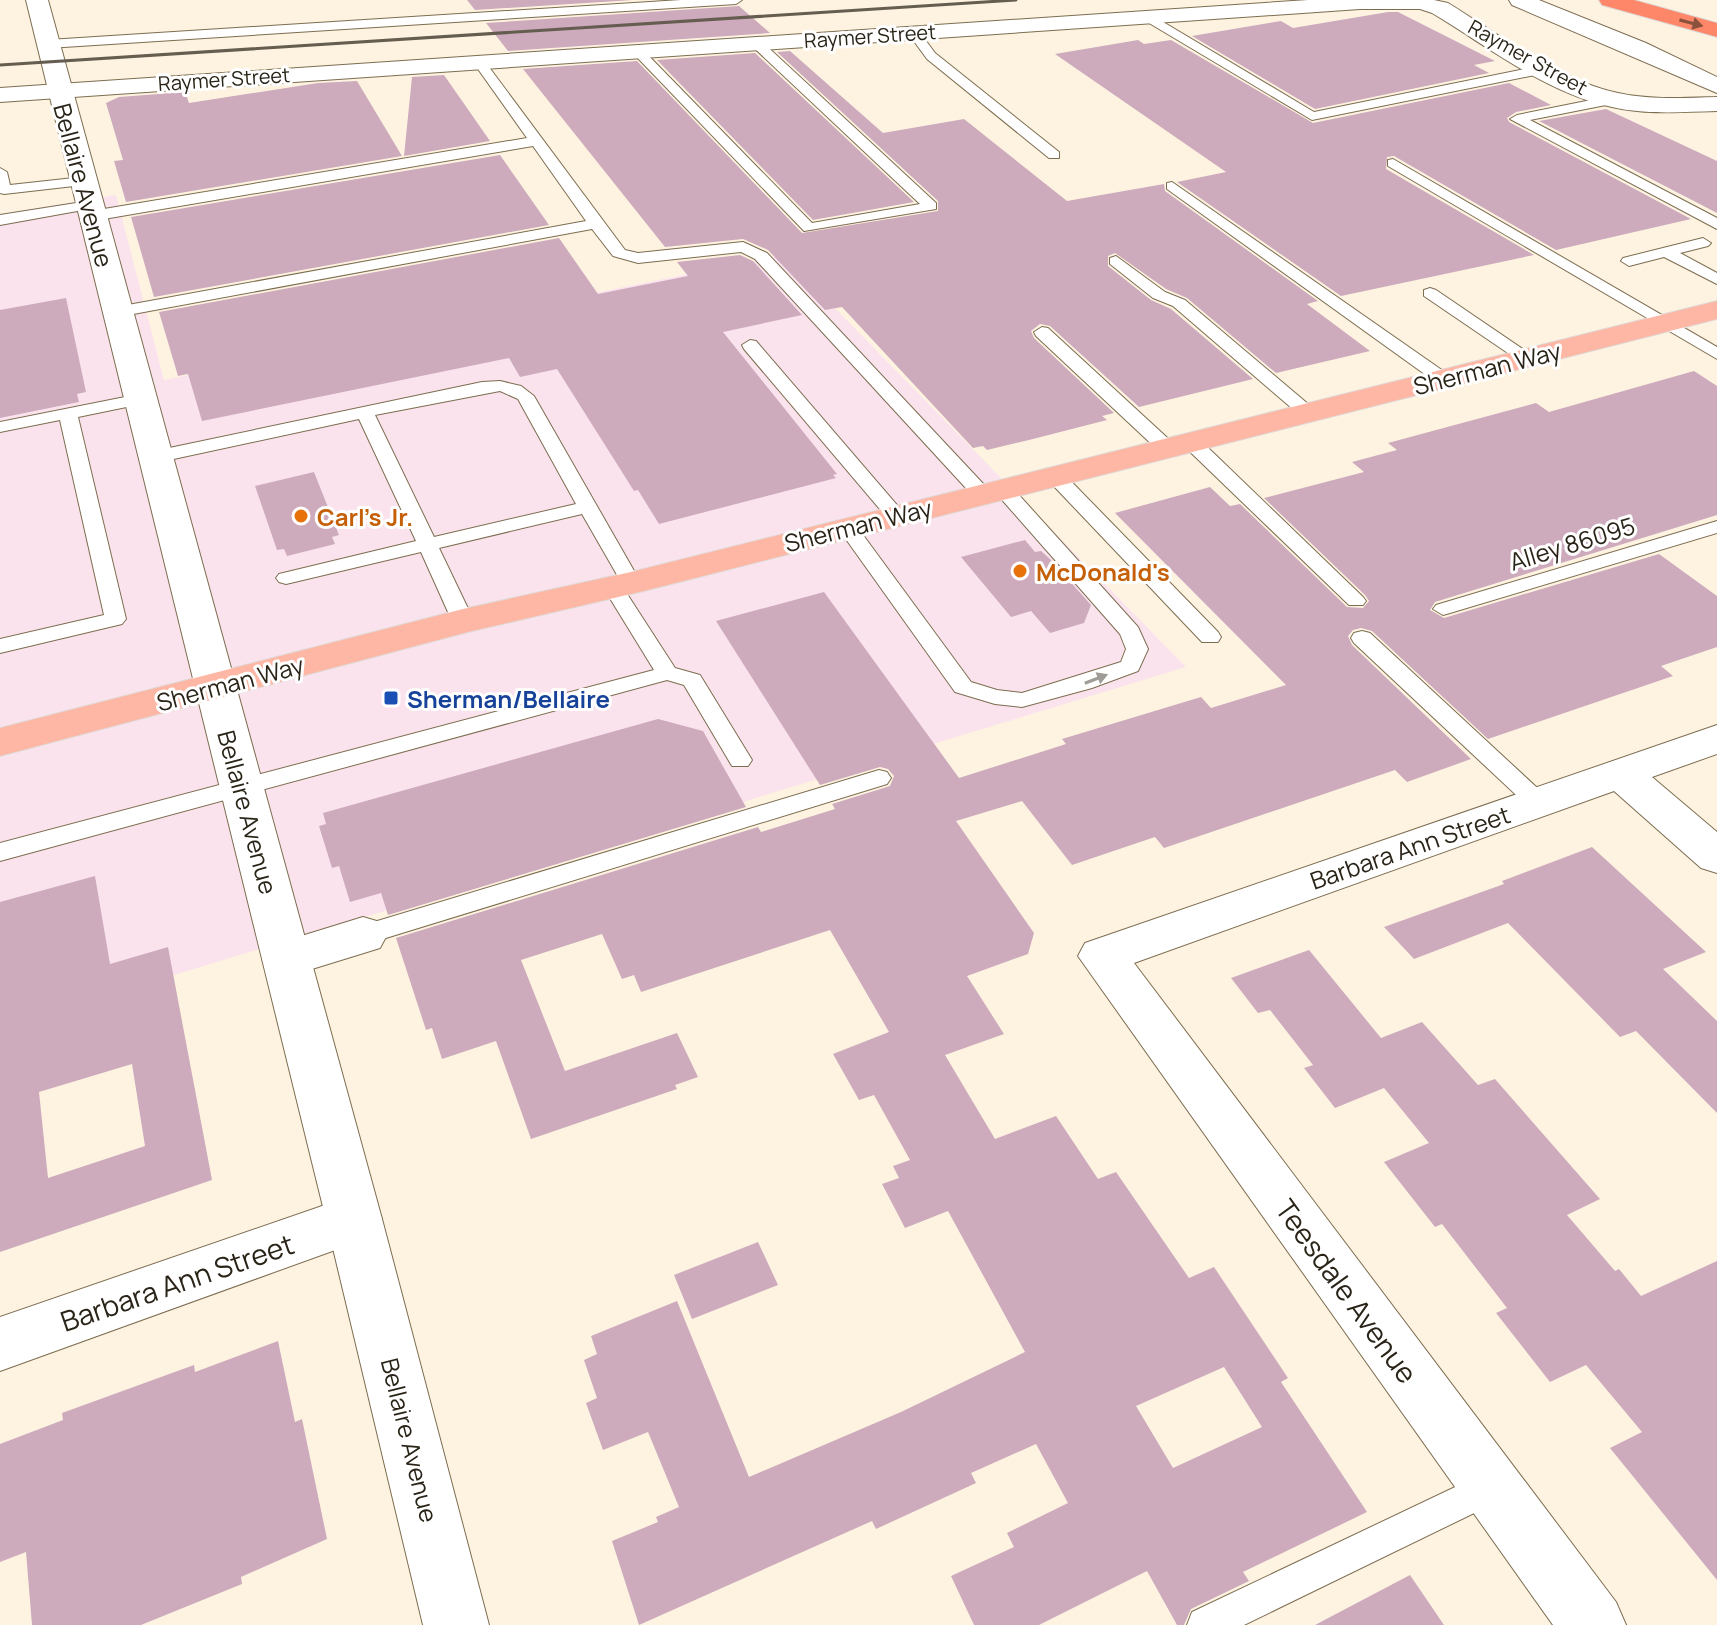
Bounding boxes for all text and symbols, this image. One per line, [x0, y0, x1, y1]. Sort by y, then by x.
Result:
street label: Raymer Street [1464, 13, 1592, 101]
one-way arrow [1679, 17, 1703, 30]
street label: Raymer Street [803, 18, 937, 54]
street label: Raymer Street [157, 61, 291, 97]
street label: Bellaire Avenue [46, 99, 122, 271]
street label: Sherman Way [1410, 334, 1565, 402]
street label: Sherman Way [781, 491, 936, 559]
place label: Carl's Jr. [317, 500, 413, 533]
marker: Carl's Jr. [292, 507, 310, 525]
street label: Alley 86095 [1505, 508, 1639, 578]
place label: McDonald's [1036, 555, 1170, 588]
marker: McDonald's [1011, 562, 1029, 580]
street label: Sherman Way [153, 647, 308, 718]
one-way arrow [1085, 672, 1109, 685]
place label: Sherman/Bellaire [407, 682, 610, 715]
marker: Sherman/Bellaire [382, 689, 400, 707]
street label: Bellaire Avenue [210, 726, 286, 898]
street label: Barbara Ann Street [1306, 797, 1514, 897]
street label: Teesdale Avenue [1267, 1191, 1427, 1391]
street label: Barbara Ann Street [55, 1224, 299, 1340]
street label: Bellaire Avenue [374, 1354, 446, 1526]

